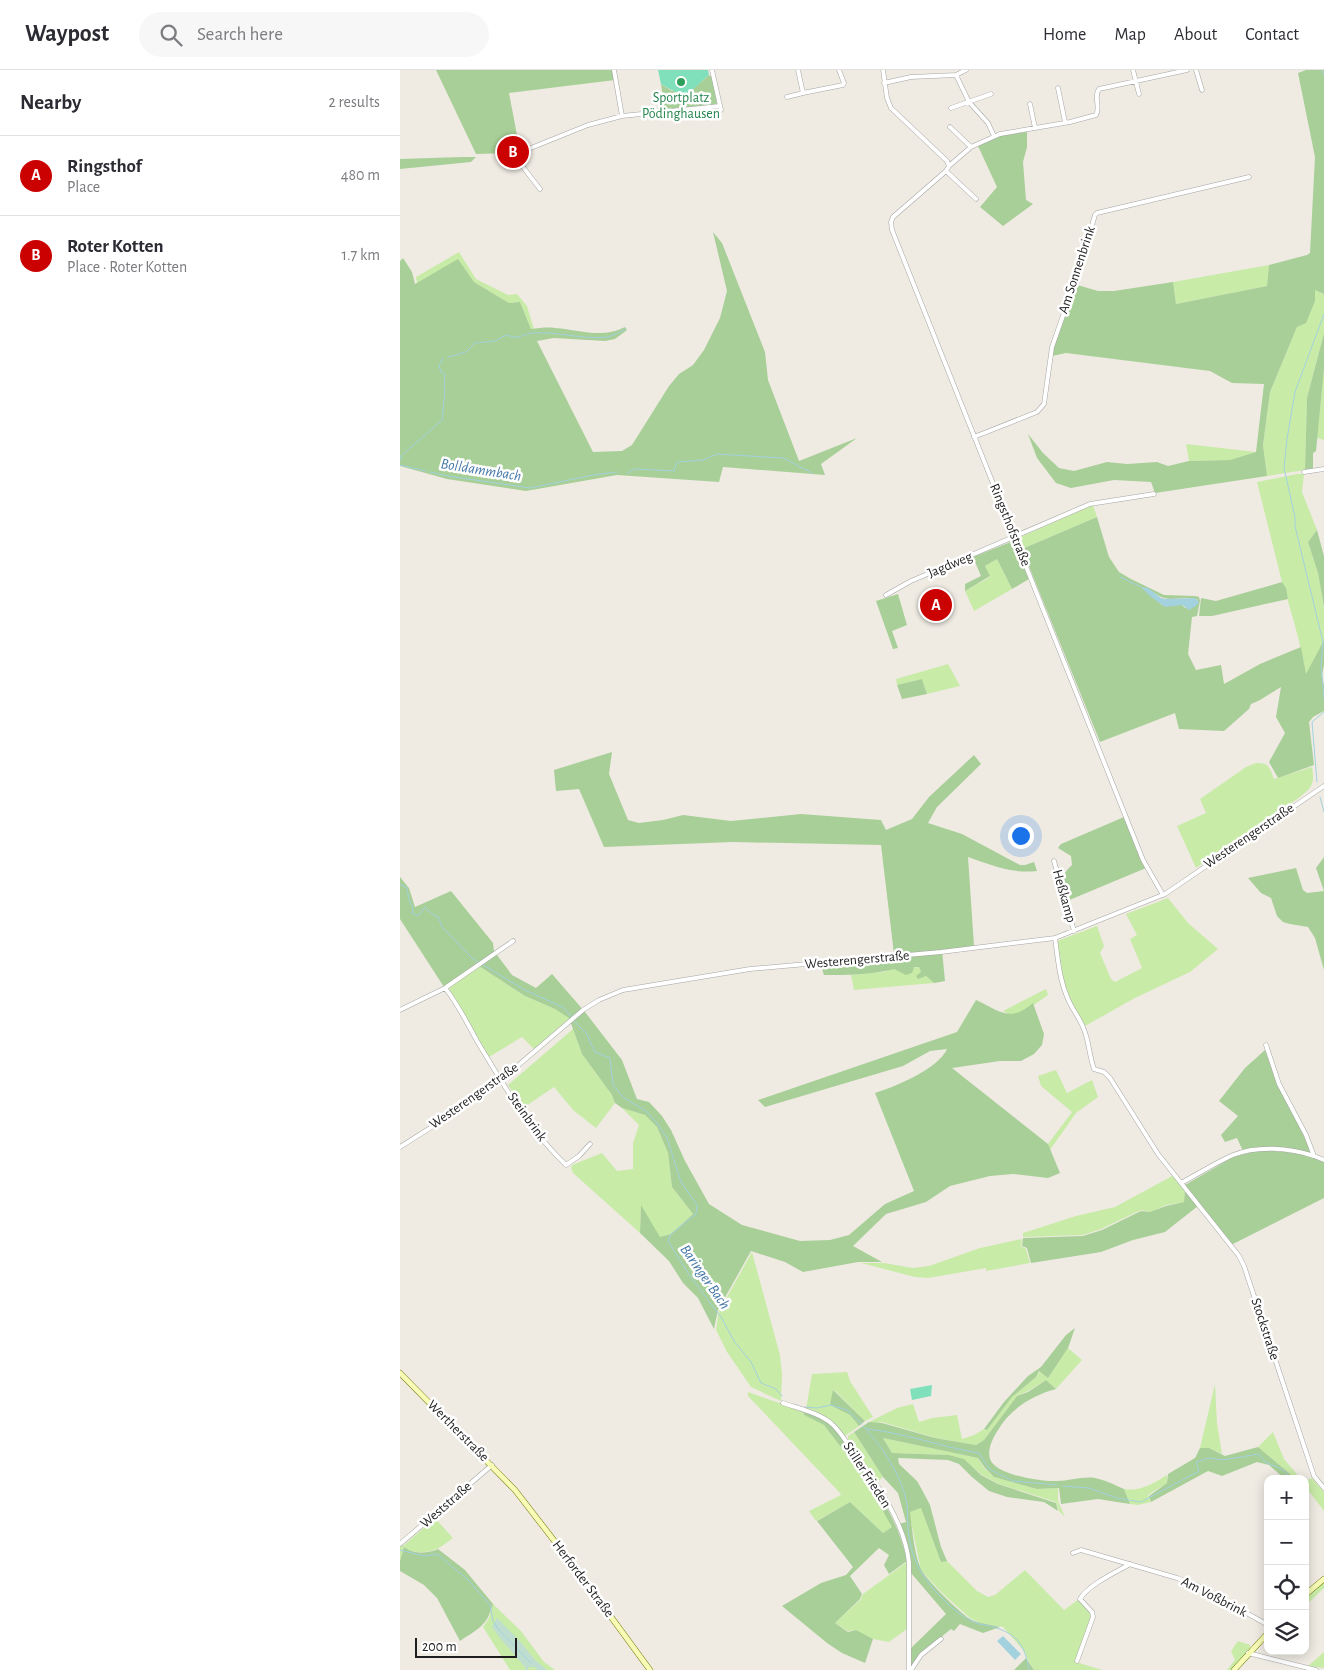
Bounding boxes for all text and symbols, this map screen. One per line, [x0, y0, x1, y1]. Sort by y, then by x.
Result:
search box [139, 12, 489, 57]
icon: search [157, 21, 185, 49]
text: Waypost [25, 22, 109, 46]
text: Search here [197, 25, 283, 44]
text: Home [1043, 26, 1086, 44]
text: Map [1114, 26, 1146, 44]
text: About [1174, 26, 1217, 44]
text: Contact [1245, 26, 1299, 44]
marker: Sportplatz Pödinghausen [675, 76, 687, 88]
place label: Sportplatz Pödinghausen [642, 91, 720, 121]
text: Nearby [20, 92, 81, 113]
text: 2 results [328, 94, 380, 110]
pin: B [497, 133, 529, 171]
text: Ringsthof [67, 157, 142, 176]
text: A [31, 167, 41, 183]
text: 480 m [341, 167, 380, 183]
text: Place [67, 179, 100, 195]
street label: Am Sonnenbrink [1056, 224, 1098, 315]
text: Roter Kotten [67, 237, 164, 256]
text: B [31, 247, 41, 263]
text: 1.7 km [341, 247, 380, 263]
text: Place · Roter Kotten [67, 259, 187, 275]
water label: Bolldammbach [440, 456, 522, 484]
street label: Ringsthofstraße [987, 482, 1033, 568]
street label: Jagdweg [926, 549, 975, 581]
pin: A [920, 586, 952, 624]
street label: Westerengerstraße [1202, 801, 1296, 871]
your location [1008, 823, 1034, 849]
street label: Heßkamp [1050, 868, 1078, 924]
street label: Westerengerstraße [804, 948, 910, 972]
street label: Westerengerstraße [427, 1060, 521, 1132]
street label: Steinbrink [505, 1090, 550, 1144]
water label: Baringer Bach [677, 1242, 733, 1312]
street label: Stockstraße [1248, 1296, 1282, 1362]
street label: Wertherstraße [425, 1398, 491, 1464]
street label: Stiller Frieden [841, 1440, 893, 1510]
map controls [1264, 1475, 1309, 1655]
button: + [1264, 1475, 1309, 1520]
street label: Weststraße [418, 1479, 474, 1531]
button: − [1264, 1520, 1309, 1565]
street label: Herforder Straße [550, 1538, 616, 1620]
button: locate [1264, 1565, 1309, 1610]
street label: Am Voßbrink [1179, 1574, 1250, 1620]
button: layers [1264, 1610, 1309, 1655]
scale bar [415, 1635, 518, 1658]
text: 200 m [422, 1640, 457, 1654]

